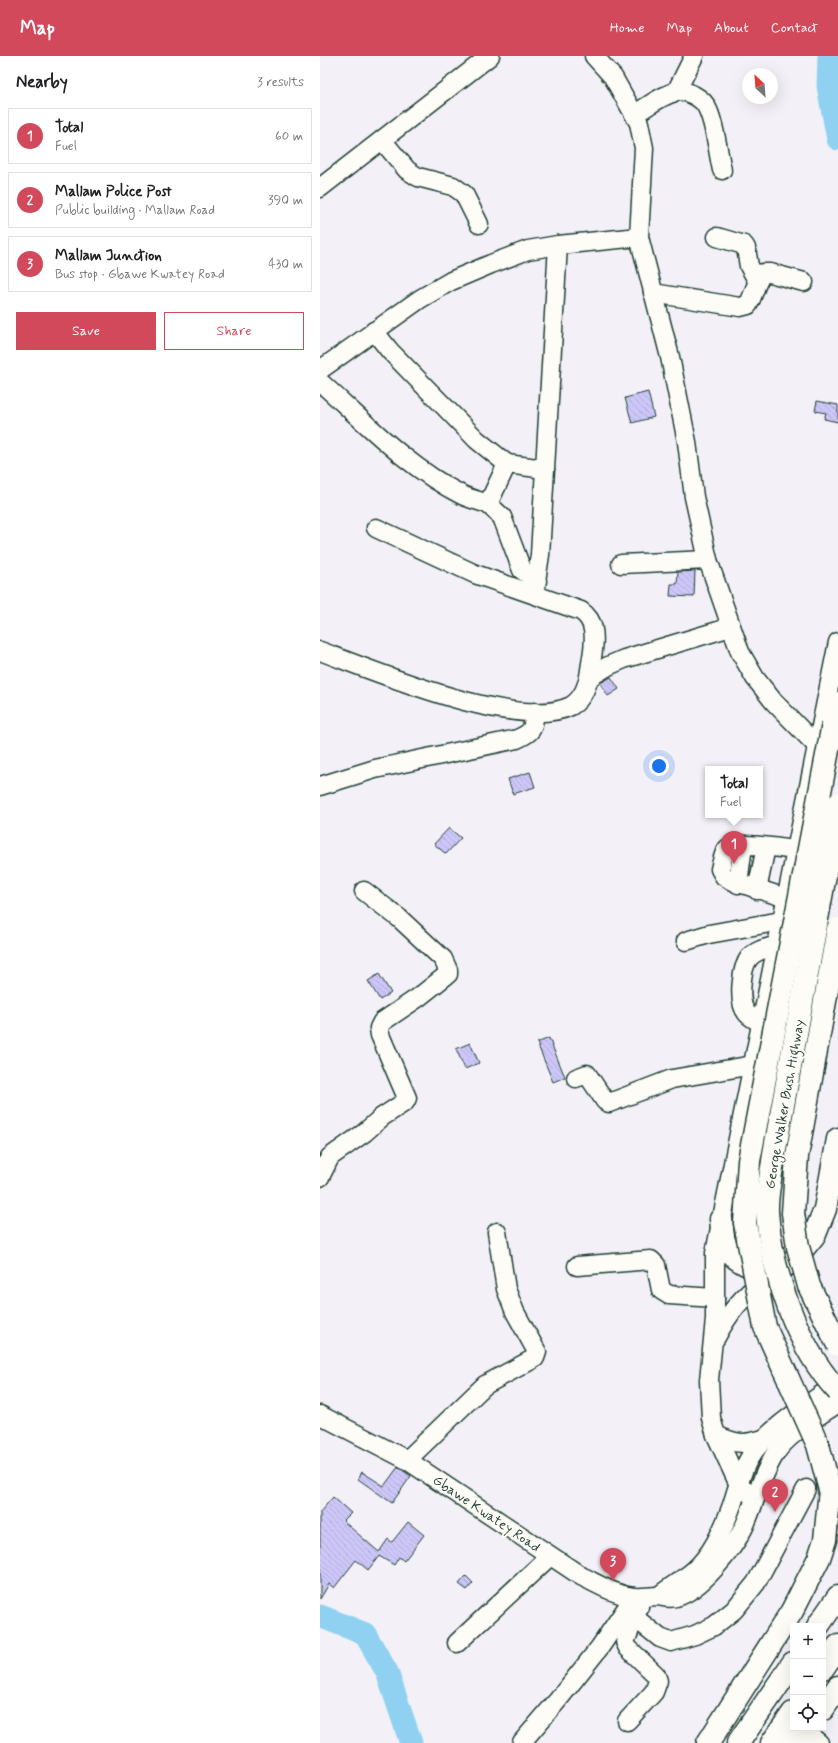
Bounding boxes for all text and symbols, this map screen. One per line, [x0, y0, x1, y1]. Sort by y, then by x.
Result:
text: Map [20, 16, 55, 41]
text: Home [610, 19, 644, 37]
text: Map [666, 19, 692, 37]
text: About [714, 19, 749, 37]
text: Contact [771, 19, 818, 37]
north arrow [742, 68, 778, 104]
text: Nearby [16, 71, 68, 93]
text: 3 results [257, 74, 304, 91]
text: Total [55, 118, 83, 138]
text: 1 [27, 128, 33, 145]
text: 60 m [275, 128, 303, 145]
text: Fuel [55, 138, 77, 155]
text: Mallam Police Post [55, 182, 172, 202]
text: 2 [27, 192, 33, 209]
text: 390 m [268, 192, 303, 209]
text: Public building · Mallam Road [55, 202, 215, 219]
text: Mallam Junction [55, 246, 162, 266]
text: 3 [27, 256, 33, 273]
text: 430 m [268, 256, 303, 273]
text: Bus stop · Gbawe Kwatey Road [55, 266, 225, 283]
button: Save [16, 312, 156, 350]
button: Share [164, 312, 304, 350]
your location [649, 756, 669, 776]
popup [705, 766, 763, 818]
text: Total [720, 774, 748, 794]
text: Fuel [720, 794, 742, 811]
pin: 1 [721, 831, 747, 864]
street label: George Walker Bush Highway [761, 1018, 811, 1191]
street label: Gbawe Kwatey Road [429, 1471, 544, 1556]
pin: 2 [762, 1479, 788, 1512]
pin: 3 [600, 1548, 626, 1581]
map controls [790, 1623, 826, 1731]
button: + [790, 1623, 826, 1659]
button: − [790, 1659, 826, 1695]
button: locate [790, 1695, 826, 1731]

